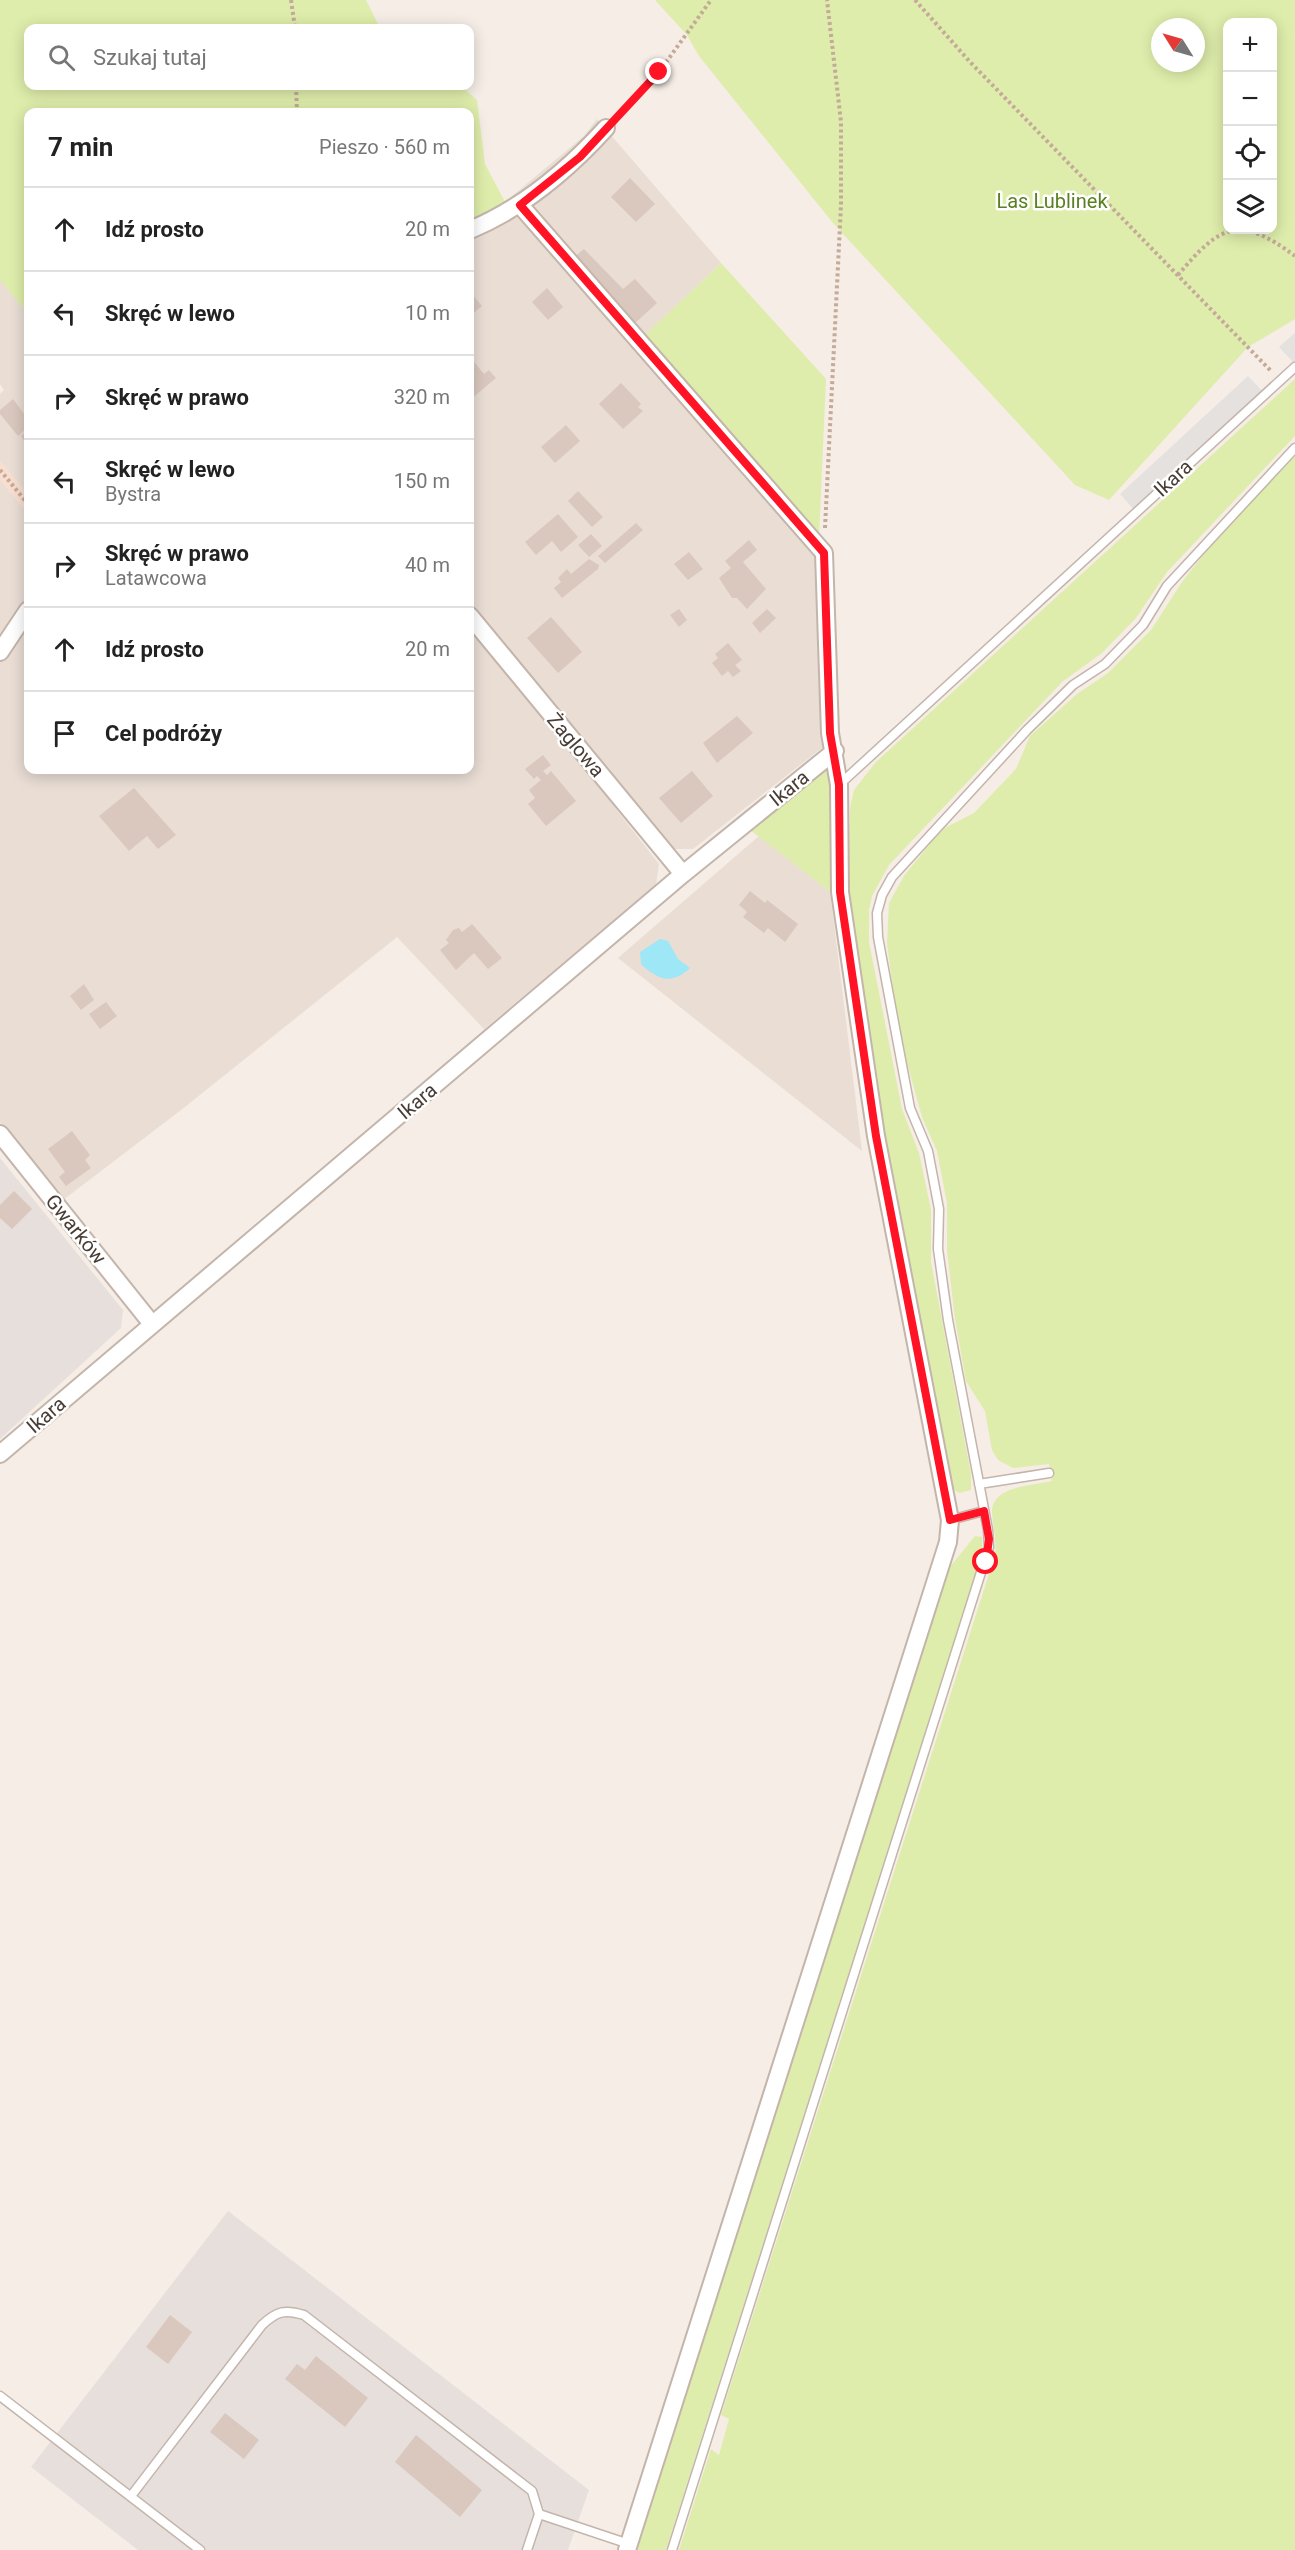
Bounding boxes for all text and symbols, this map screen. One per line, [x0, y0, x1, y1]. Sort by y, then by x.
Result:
north arrow [1151, 18, 1205, 72]
map controls [1223, 18, 1277, 234]
button: + [1223, 18, 1277, 72]
search box [24, 24, 474, 90]
icon: search [45, 41, 78, 74]
text: Szukaj tutaj [93, 45, 207, 70]
route end [645, 58, 671, 84]
button: − [1223, 72, 1277, 126]
button: locate [1223, 126, 1277, 180]
text: 7 min [48, 132, 113, 162]
text: Pieszo · 560 m [319, 135, 450, 159]
button: layers [1223, 180, 1277, 234]
park label: Las Lublinek [996, 189, 1108, 213]
icon: ahead [48, 213, 81, 246]
text: Idź prosto [105, 217, 204, 242]
text: 20 m [405, 217, 450, 241]
icon: left [48, 297, 81, 330]
text: Skręć w lewo [105, 301, 235, 326]
text: 10 m [405, 301, 450, 325]
icon: right [48, 381, 81, 414]
text: Skręć w prawo [105, 385, 249, 410]
text: 320 m [394, 385, 450, 409]
street label: Ikara [1149, 454, 1197, 502]
text: Skręć w lewo [105, 457, 235, 482]
icon: left [48, 465, 81, 498]
text: 150 m [394, 469, 450, 493]
text: Bystra [105, 482, 161, 506]
text: Skręć w prawo [105, 541, 249, 566]
icon: right [48, 549, 81, 582]
text: 40 m [405, 553, 450, 577]
text: Latawcowa [105, 566, 207, 590]
icon: ahead [48, 633, 81, 666]
text: Idź prosto [105, 637, 204, 662]
text: 20 m [405, 637, 450, 661]
street label: Żaglowa [542, 708, 610, 782]
icon: arrive [48, 717, 81, 750]
text: Cel podróży [105, 721, 222, 746]
street label: Ikara [764, 765, 814, 811]
street label: Ikara [393, 1078, 441, 1124]
street label: Gwarków [41, 1189, 111, 1269]
street label: Ikara [22, 1392, 70, 1438]
route start [972, 1548, 998, 1574]

